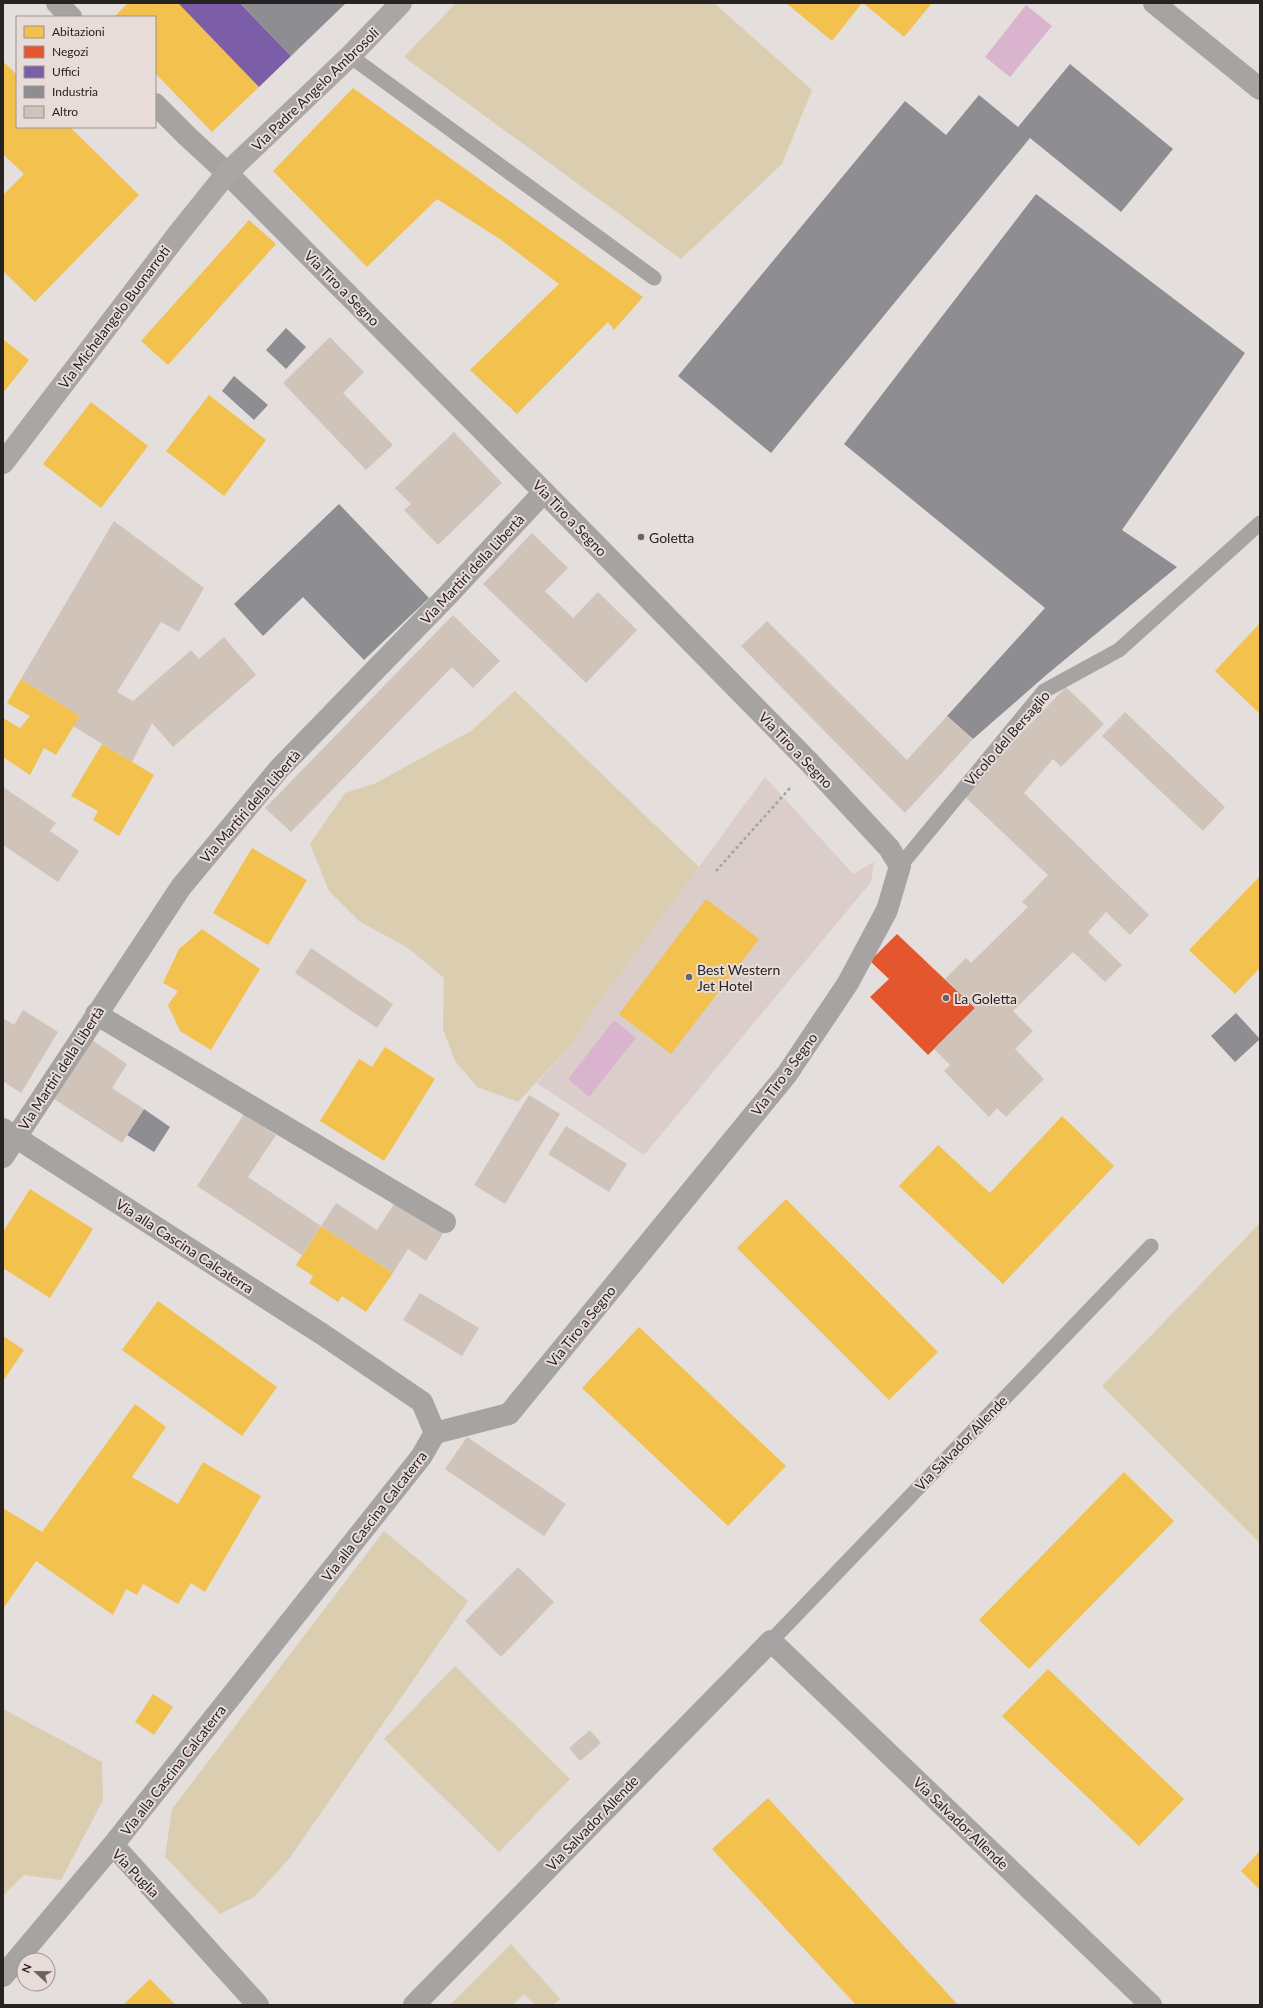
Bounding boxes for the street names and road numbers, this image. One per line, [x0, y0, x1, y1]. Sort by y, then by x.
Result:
street label: Via Padre Angelo Ambrosoli [248, 24, 382, 154]
street label: Via Michelangelo Buonarroti [55, 242, 173, 392]
street label: Via Tiro a Segno [301, 247, 383, 329]
street label: Via Tiro a Segno [529, 476, 611, 560]
street label: Via Martiri della Libertà [417, 510, 527, 628]
street label: Vicolo del Bersaglio [961, 687, 1053, 789]
street label: Via Tiro a Segno [755, 708, 837, 792]
street label: Via Martiri della Libertà [196, 746, 304, 866]
street label: Via Martiri della Libertà [15, 1003, 107, 1133]
street label: Via Tiro a Segno [747, 1029, 821, 1119]
street label: Via alla Cascina Calcaterra [113, 1195, 257, 1297]
street label: Via Tiro a Segno [543, 1282, 619, 1370]
street label: Via Salvador Allende [911, 1392, 1011, 1494]
street label: Via alla Cascina Calcaterra [318, 1447, 430, 1585]
street label: Via alla Cascina Calcaterra [117, 1701, 229, 1839]
street label: Via Salvador Allende [542, 1772, 642, 1874]
street label: Via Salvador Allende [910, 1773, 1012, 1873]
street label: Via Puglia [109, 1845, 163, 1901]

